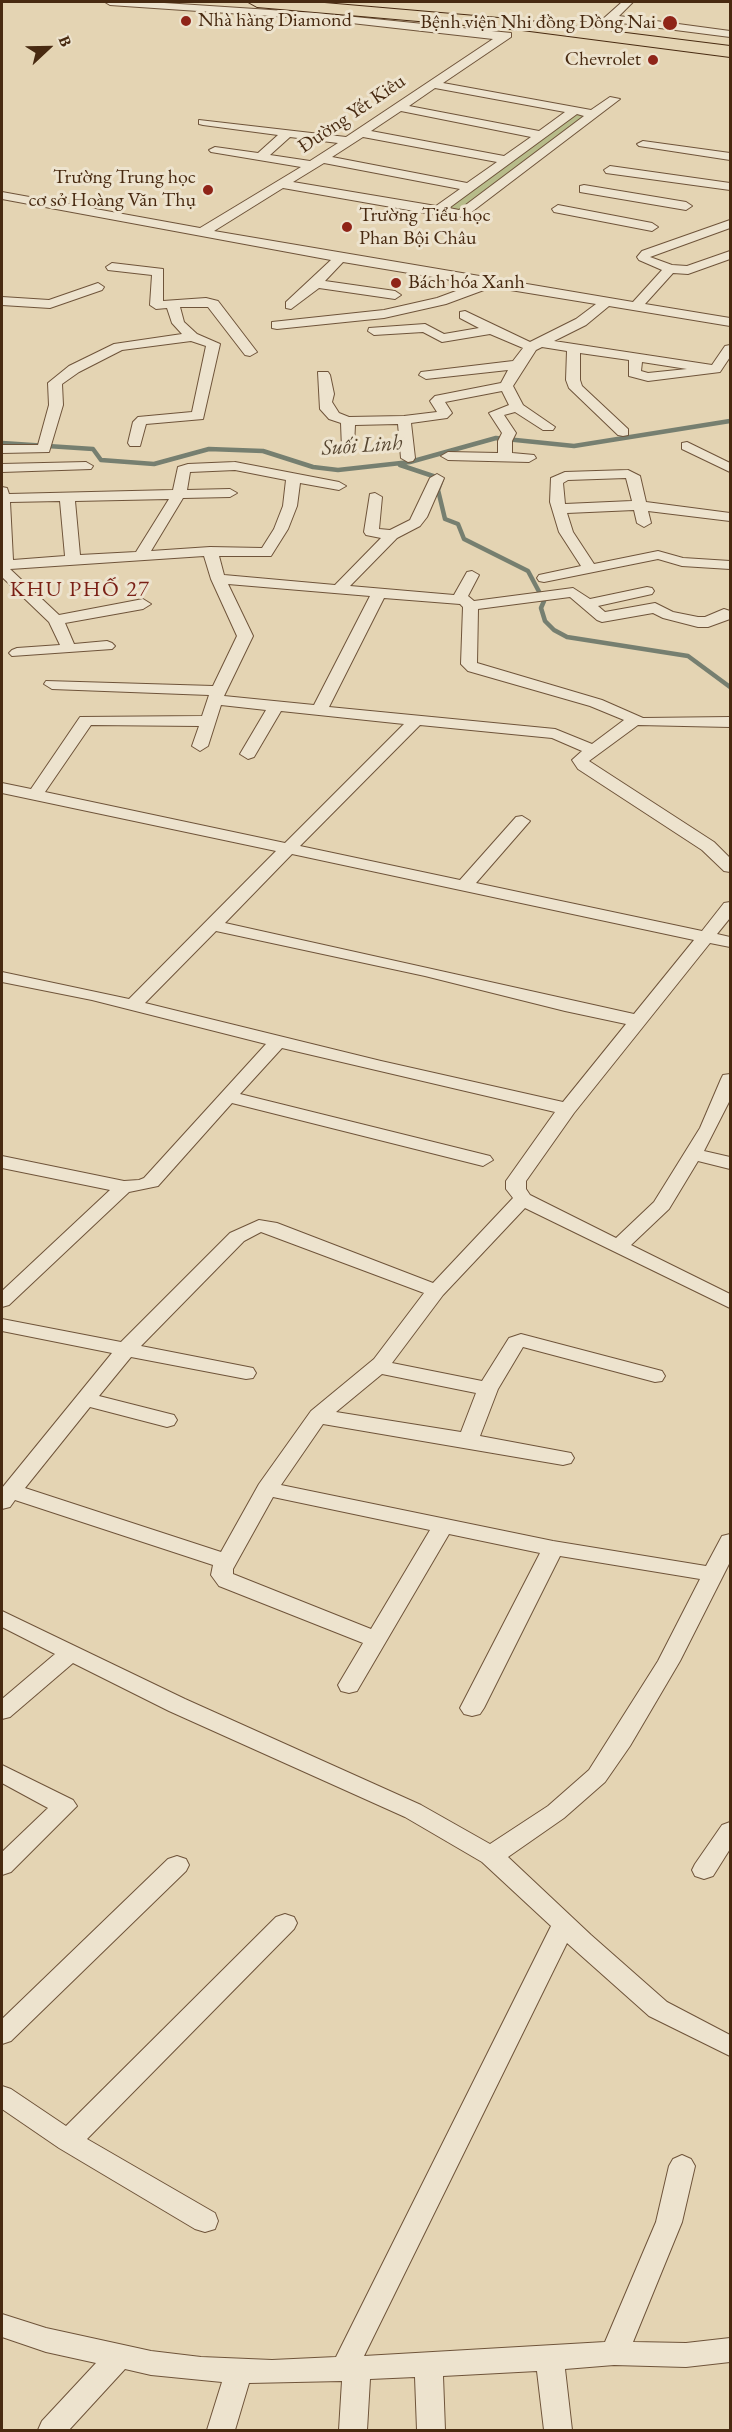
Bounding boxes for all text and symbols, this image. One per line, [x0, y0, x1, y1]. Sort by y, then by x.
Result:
place label: Nhà hàng Diamond [198, 9, 352, 33]
place label: Bệnh viện Nhi đồng Đồng Nai [420, 11, 656, 35]
marker: Nhà hàng Diamond [179, 14, 193, 28]
marker: Bệnh viện Nhi đồng Đồng Nai [661, 14, 679, 32]
north arrow [18, 18, 78, 78]
text: B [54, 32, 77, 50]
place label: Chevrolet [565, 48, 641, 72]
marker: Chevrolet [646, 53, 660, 67]
street label: Đường Yết Kiêu [294, 69, 410, 159]
place label: Trường Trung học cơ sở Hoàng Văn Thụ [28, 166, 196, 213]
marker: Trường Trung học cơ sở Hoàng Văn Thụ [201, 183, 215, 197]
place label: Trường Tiểu học Phan Bội Châu [359, 204, 491, 251]
marker: Trường Tiểu học Phan Bội Châu [340, 220, 354, 234]
place label: Bách hóa Xanh [408, 271, 525, 295]
marker: Bách hóa Xanh [389, 276, 403, 290]
water label: Suối Linh [321, 430, 403, 462]
district label: KHU PHỐ 27 [10, 577, 150, 603]

